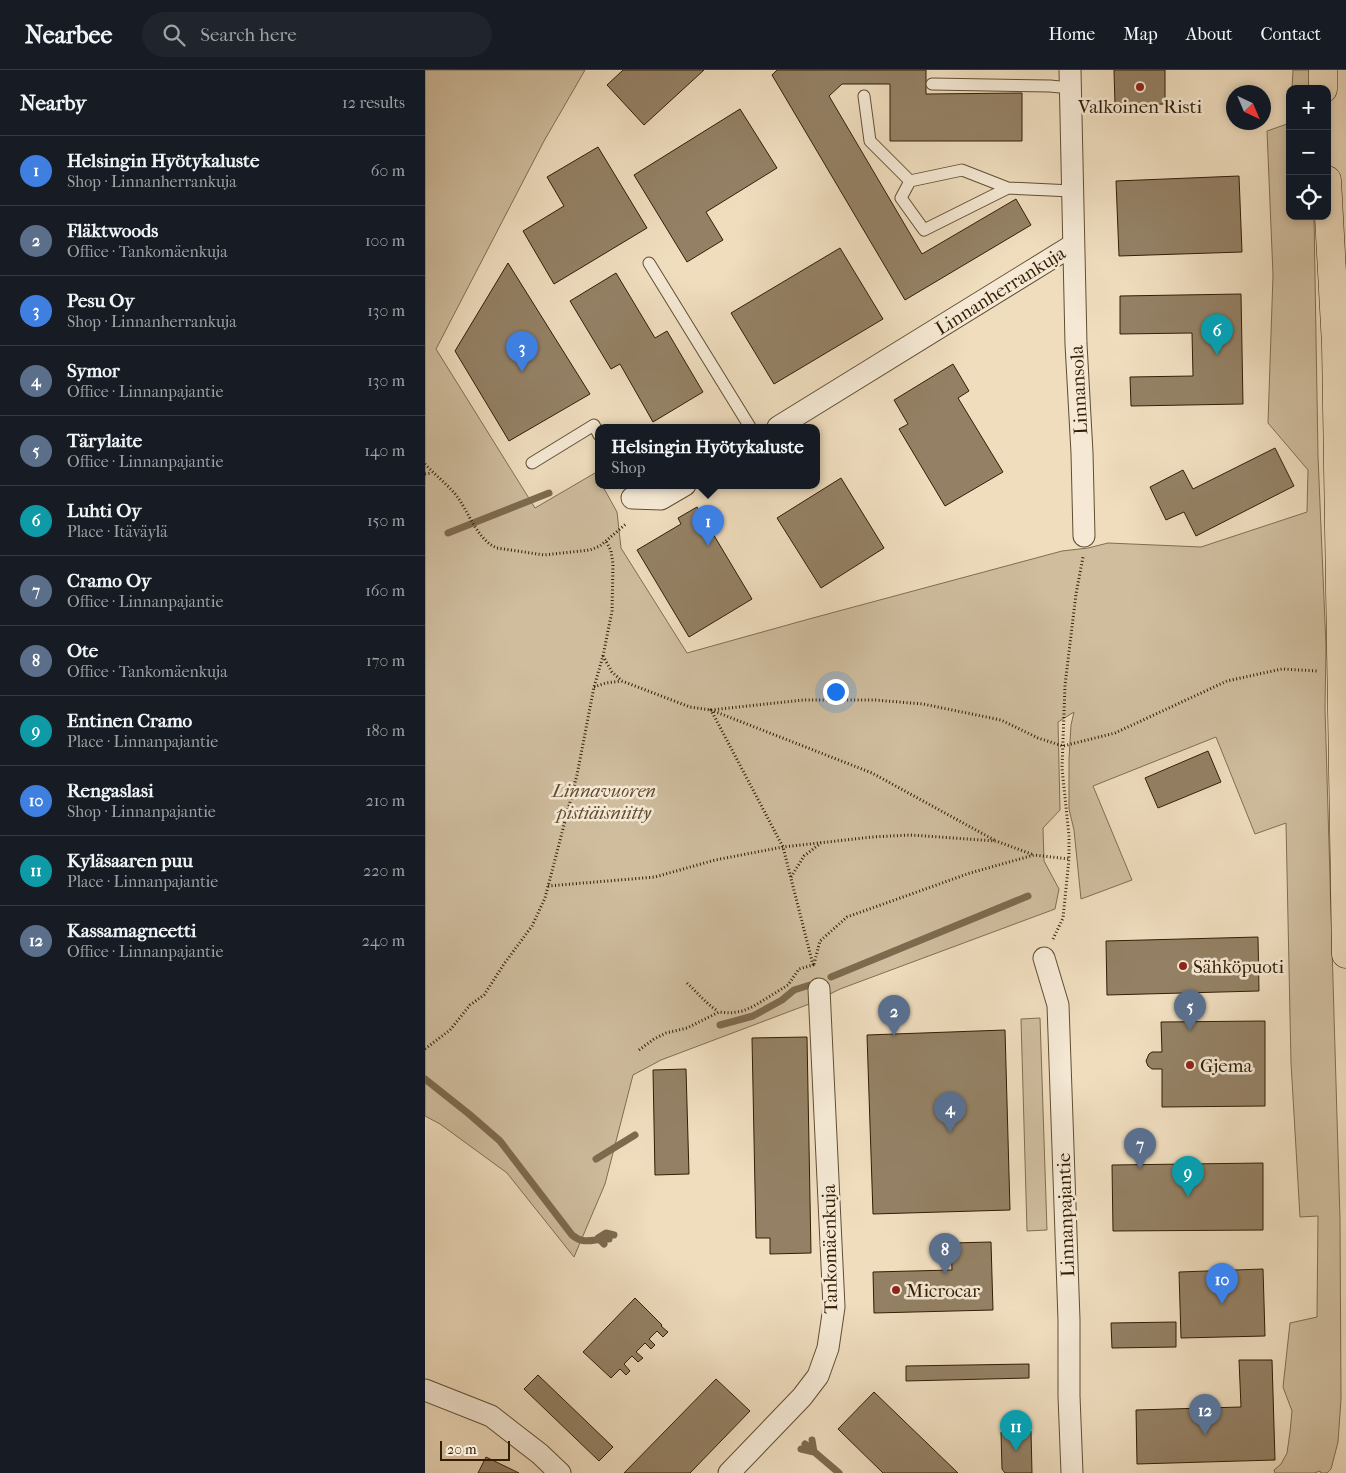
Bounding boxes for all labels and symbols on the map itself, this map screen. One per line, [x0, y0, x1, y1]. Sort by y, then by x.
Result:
marker: Valkoinen Risti [1134, 81, 1146, 93]
north arrow [1226, 85, 1271, 130]
place label: Valkoinen Risti [1077, 96, 1202, 118]
street label: Linnanherrankuja [931, 242, 1070, 340]
pin: 6 [1201, 314, 1233, 355]
pin: 3 [506, 331, 538, 372]
street label: Linnansola [1066, 344, 1092, 435]
pin: 1 [692, 505, 724, 546]
your location [823, 679, 849, 705]
park label: Linnavuoren pistiäisniitty [550, 780, 656, 824]
place label: Sähköpuoti [1193, 956, 1285, 978]
marker: Sähköpuoti [1177, 960, 1189, 972]
pin: 5 [1174, 990, 1206, 1031]
pin: 2 [878, 995, 910, 1036]
place label: Gjema [1200, 1055, 1252, 1077]
marker: Gjema [1184, 1059, 1196, 1071]
pin: 4 [934, 1092, 966, 1133]
pin: 7 [1124, 1128, 1156, 1169]
street label: Linnanpajantie [1053, 1153, 1079, 1277]
pin: 9 [1172, 1156, 1204, 1197]
street label: Tankomäenkuja [818, 1184, 842, 1314]
pin: 8 [929, 1233, 961, 1274]
pin: 10 [1206, 1263, 1238, 1304]
place label: Microcar [906, 1280, 981, 1302]
marker: Microcar [890, 1284, 902, 1296]
pin: 12 [1189, 1394, 1221, 1435]
pin: 11 [1000, 1410, 1032, 1451]
scale bar [440, 1438, 510, 1461]

